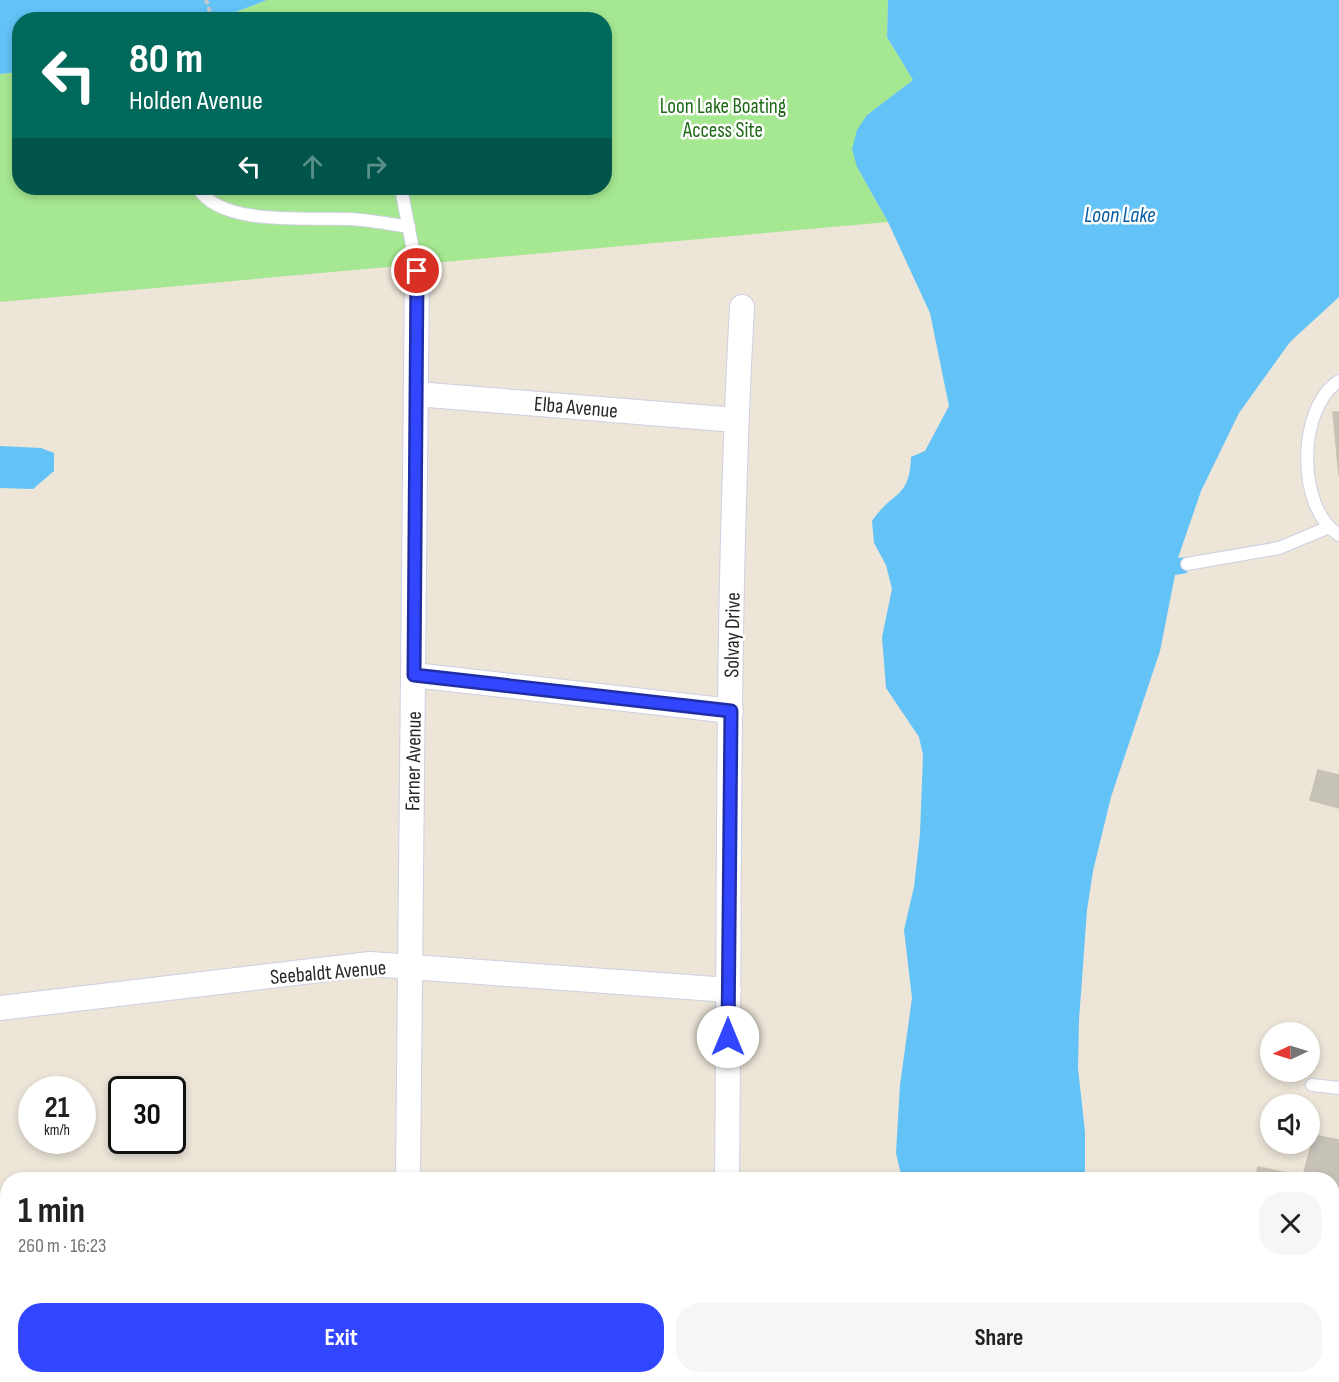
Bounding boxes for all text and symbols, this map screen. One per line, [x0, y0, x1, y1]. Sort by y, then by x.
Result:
text: 80 m [129, 34, 203, 85]
icon: left [30, 36, 108, 114]
text: Holden Avenue [129, 85, 263, 117]
park label: Loon Lake Boating Access Site [660, 94, 786, 143]
icon: left [233, 150, 266, 183]
icon: ahead [296, 150, 329, 183]
icon: right [359, 150, 392, 183]
water label: Loon Lake [1084, 202, 1156, 229]
pin [391, 245, 442, 296]
icon: arrive [400, 254, 433, 287]
street label: Elba Avenue [533, 391, 619, 424]
street label: Solvay Drive [719, 592, 746, 678]
street label: Farner Avenue [400, 711, 427, 811]
street label: Seebaldt Avenue [269, 955, 387, 990]
position arrow [696, 1005, 760, 1069]
north arrow [1260, 1022, 1320, 1082]
map controls [1260, 1022, 1320, 1154]
speed limit sign: 30 [108, 1076, 186, 1154]
text: 21 [45, 1090, 69, 1126]
button: sound [1260, 1094, 1320, 1154]
text: km/h [44, 1121, 70, 1140]
text: 1 min [18, 1190, 85, 1233]
button: close [1259, 1192, 1322, 1255]
text: 260 m · 16:23 [18, 1234, 106, 1258]
button: Exit [18, 1303, 664, 1372]
button: Share [676, 1303, 1322, 1372]

